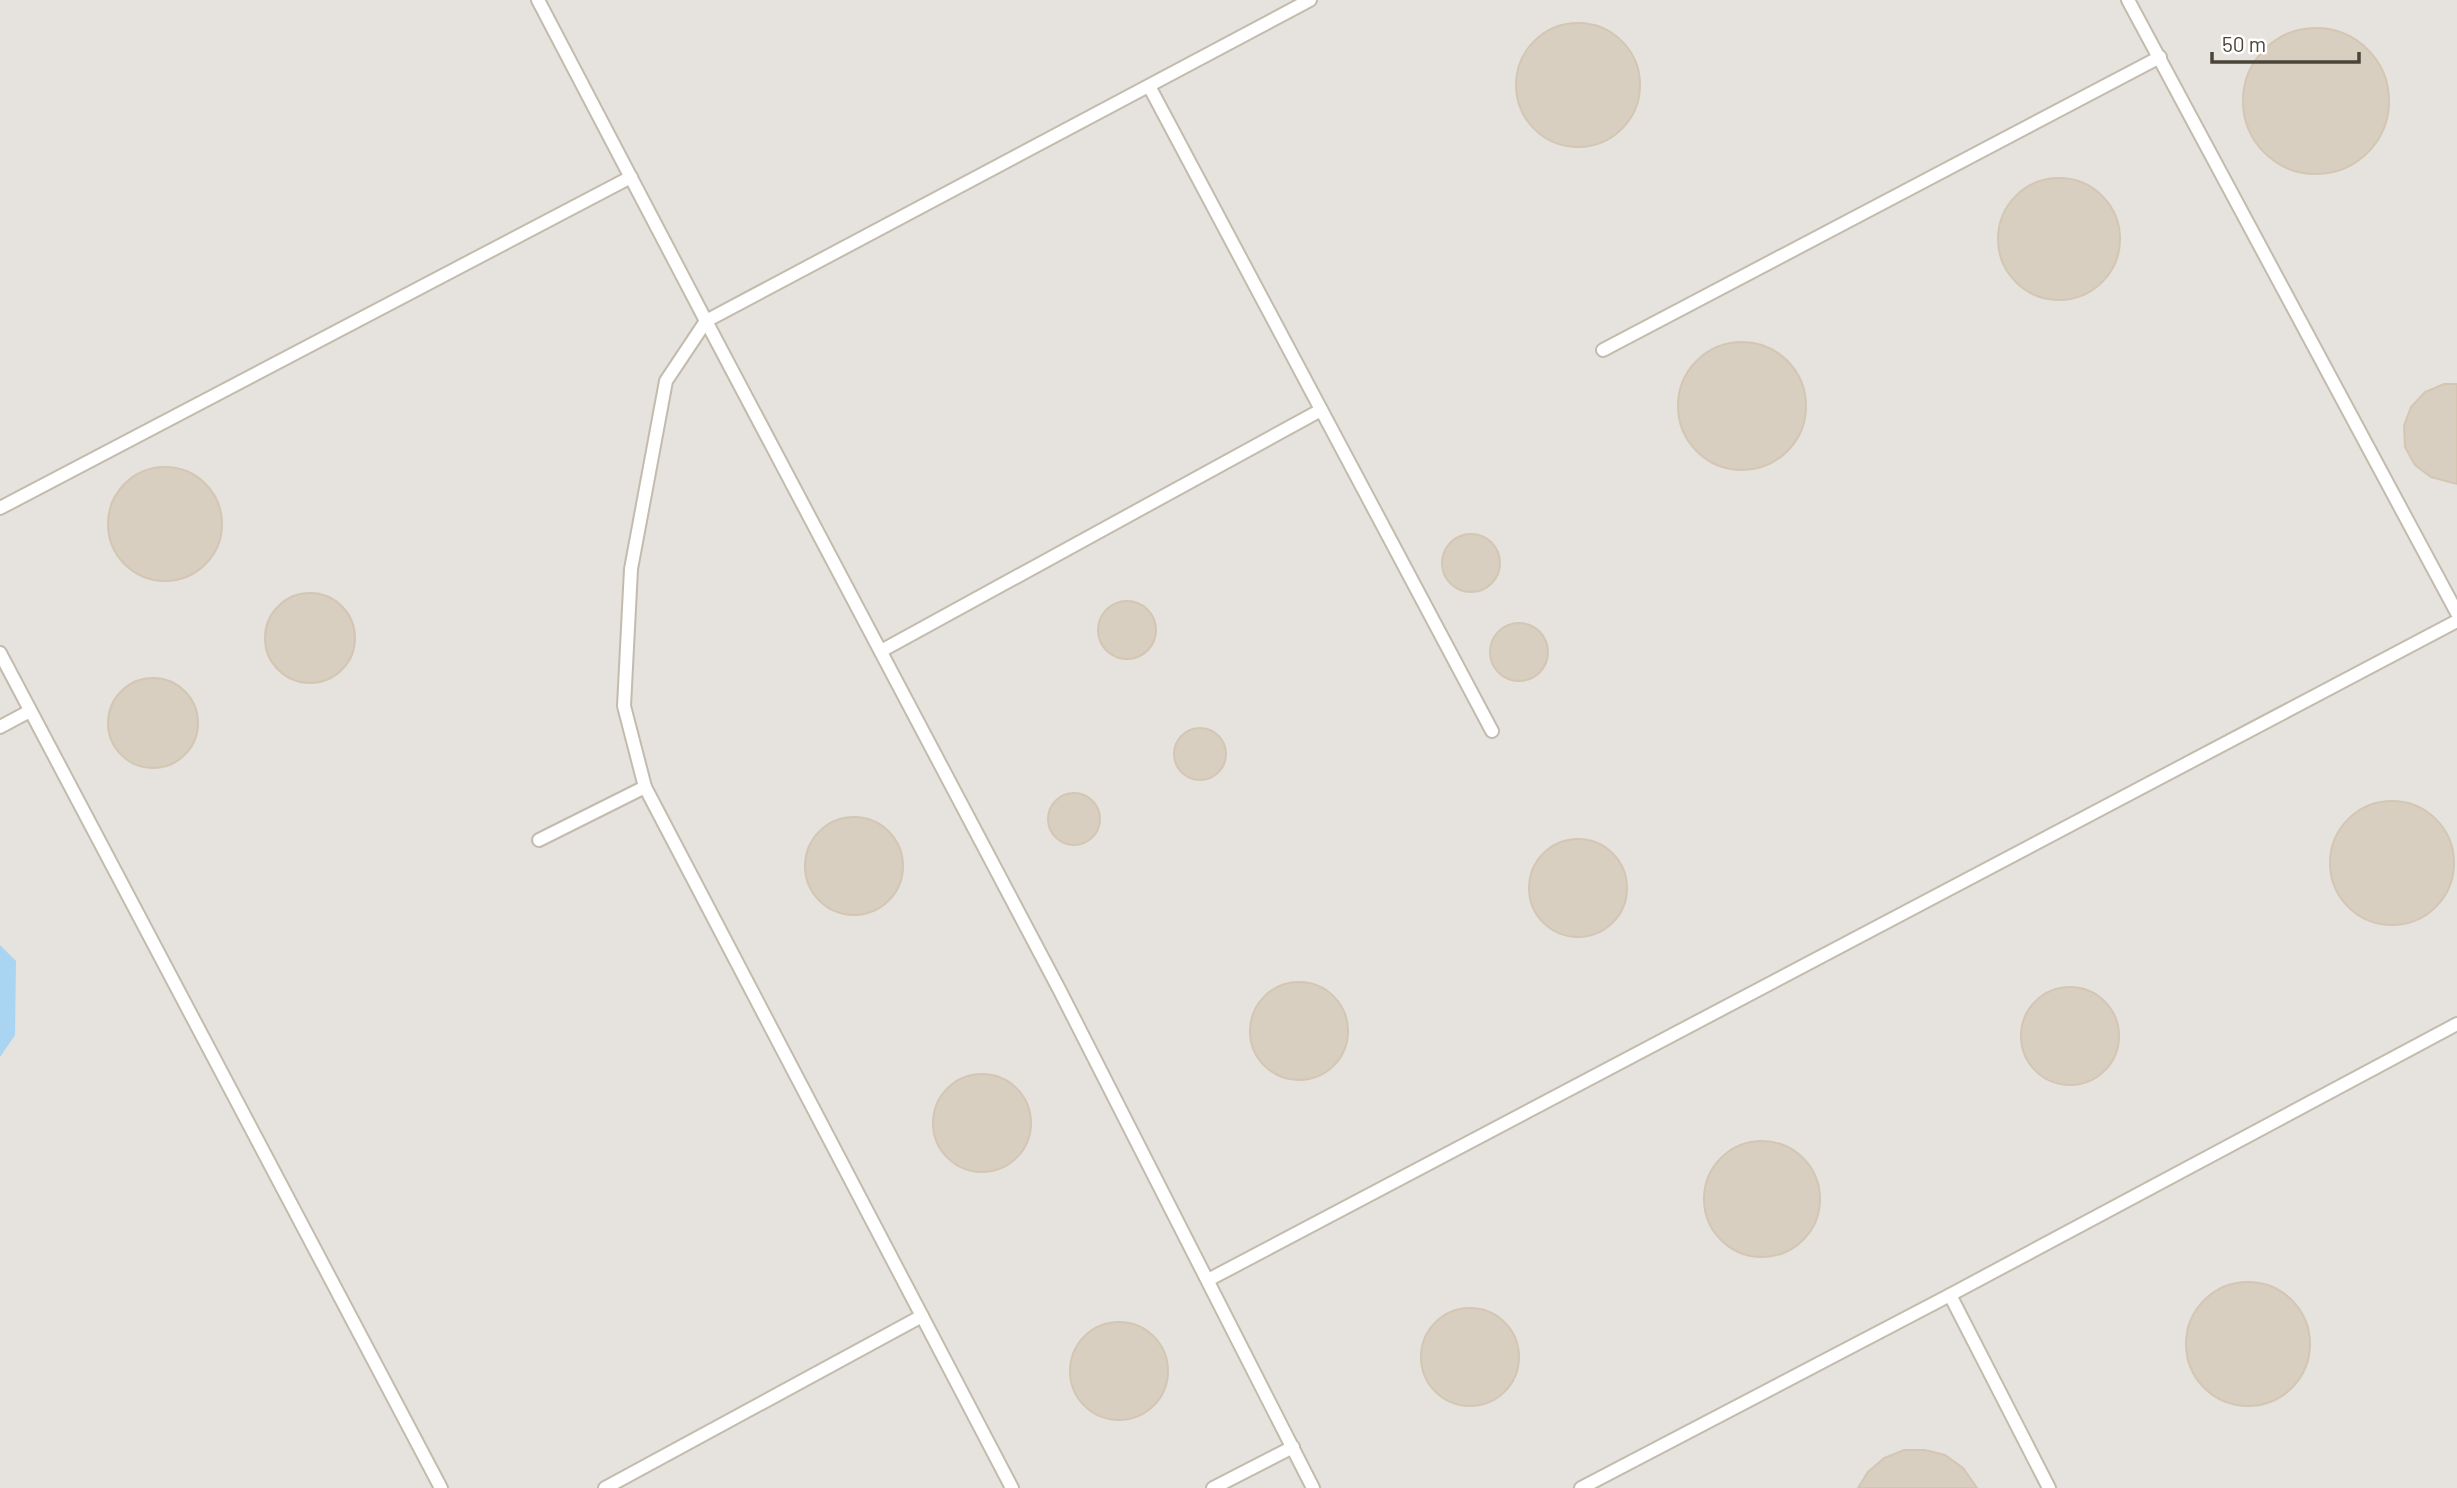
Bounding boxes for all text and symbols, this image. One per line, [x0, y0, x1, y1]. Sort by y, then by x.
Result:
scale bar [2212, 21, 2359, 65]
text: 50 m [2222, 31, 2266, 56]

